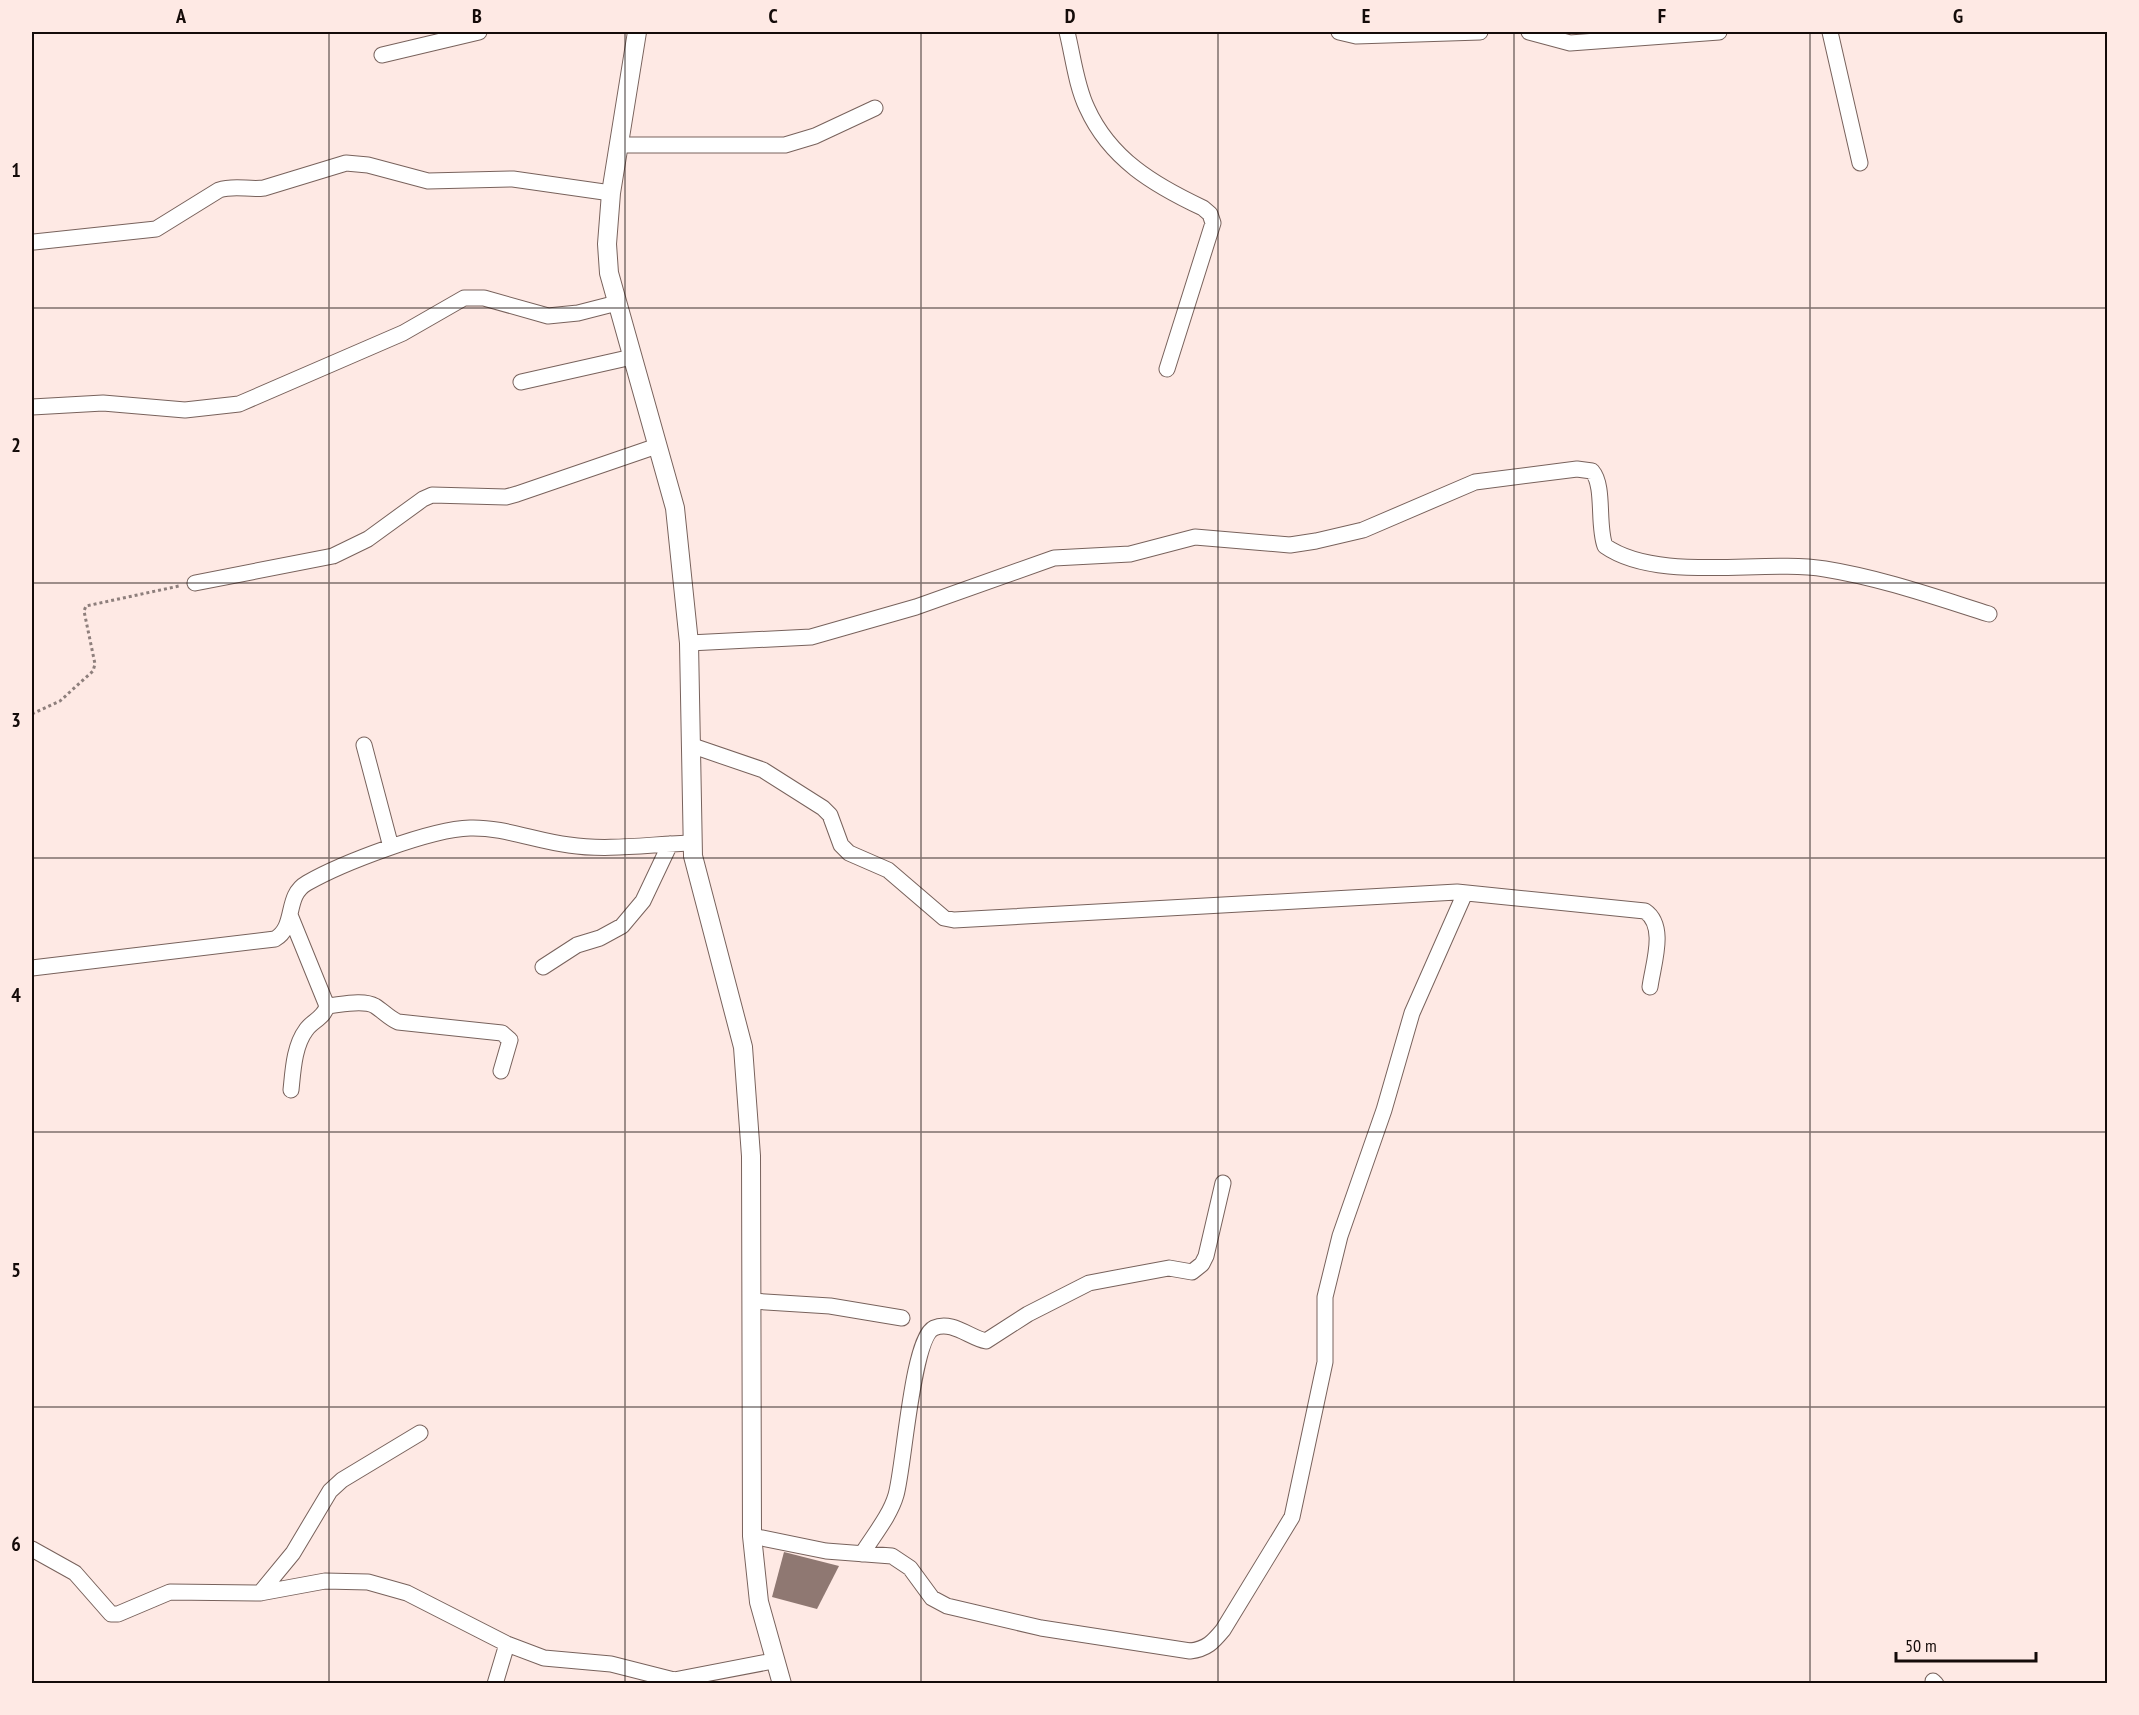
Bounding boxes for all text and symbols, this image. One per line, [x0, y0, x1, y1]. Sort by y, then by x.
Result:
text: A [175, 3, 187, 29]
text: B [472, 3, 482, 29]
text: C [768, 3, 778, 29]
text: D [1065, 3, 1076, 29]
text: E [1362, 3, 1370, 29]
text: F [1658, 3, 1666, 29]
text: G [1953, 3, 1963, 29]
text: 1 [11, 157, 21, 183]
text: 2 [11, 432, 21, 458]
text: 3 [11, 707, 21, 733]
text: 4 [11, 982, 21, 1008]
text: 5 [11, 1257, 21, 1283]
text: 6 [11, 1531, 21, 1557]
scale bar [1896, 1625, 2036, 1663]
text: 50 m [1905, 1634, 1937, 1657]

